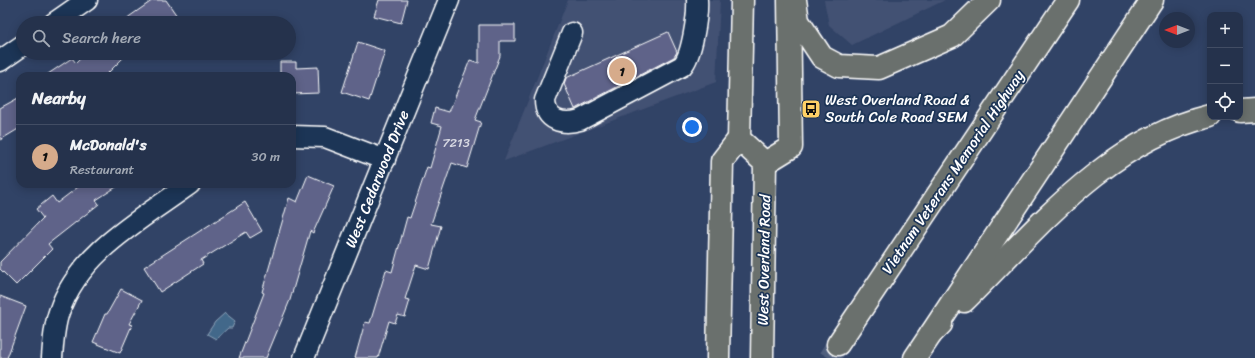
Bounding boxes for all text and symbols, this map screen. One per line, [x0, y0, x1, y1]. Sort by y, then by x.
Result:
north arrow [1159, 12, 1195, 48]
map controls [1207, 12, 1243, 120]
button: + [1207, 12, 1243, 48]
search box [16, 16, 296, 60]
text: Search here [62, 25, 141, 51]
icon: search [30, 27, 52, 49]
button: − [1207, 48, 1243, 84]
pin: 1 [609, 56, 635, 86]
street label: Vietnam Veterans Memorial Highway [875, 64, 1031, 279]
text: Nearby [32, 83, 86, 113]
button: locate [1207, 84, 1243, 120]
place label: West Overland Road & South Cole Road SEM [825, 87, 970, 130]
bus stop icon: West Overland Road & South Cole Road SEM [800, 98, 822, 120]
street label: West Cedarwood Drive [337, 106, 417, 252]
your location [682, 117, 702, 137]
house number: 7213 [442, 131, 470, 154]
text: McDonald's [70, 132, 147, 158]
text: 1 [42, 145, 48, 168]
text: 30 m [251, 145, 280, 168]
text: Restaurant [70, 158, 134, 181]
street label: West Overland Road [750, 193, 778, 326]

